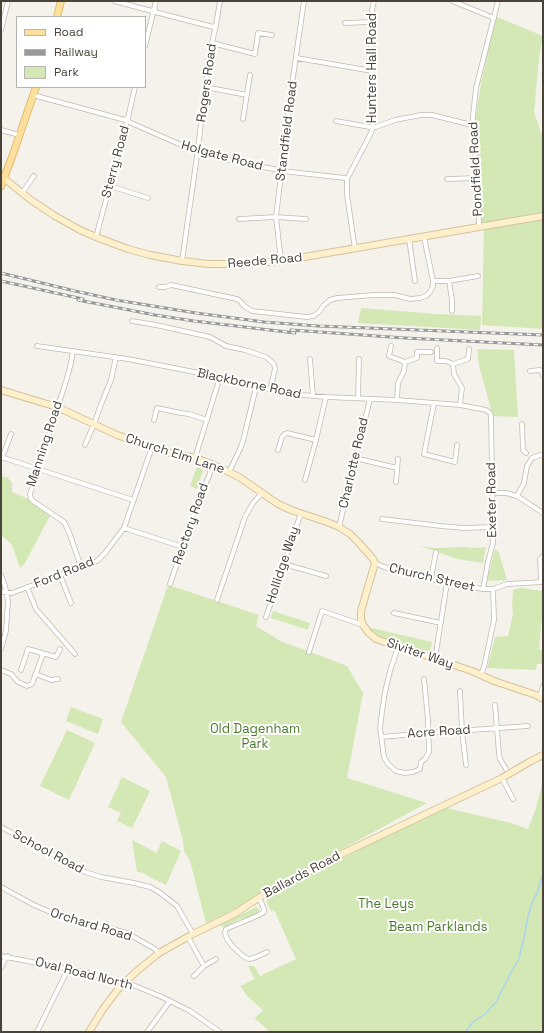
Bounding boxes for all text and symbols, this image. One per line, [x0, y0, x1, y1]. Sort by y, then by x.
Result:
street label: Hunters Hall Road [364, 13, 380, 123]
legend [16, 16, 146, 88]
text: Road [54, 24, 83, 40]
street label: Rogers Road [194, 43, 220, 123]
text: Railway [54, 44, 98, 60]
text: Park [54, 64, 79, 80]
street label: Standfield Road [273, 80, 301, 182]
street label: Pondfield Road [466, 121, 486, 217]
street label: Sterry Road [99, 124, 133, 200]
street label: Holgate Road [179, 138, 265, 174]
street label: Reede Road [227, 250, 303, 272]
street label: Blackborne Road [196, 365, 302, 403]
street label: Manning Road [24, 399, 66, 489]
street label: Charlotte Road [336, 416, 372, 510]
street label: Church Elm Lane [124, 431, 226, 477]
street label: Exeter Road [484, 462, 500, 538]
street label: Rectory Road [170, 481, 212, 567]
street label: Hollidge Way [263, 524, 303, 606]
street label: Ford Road [32, 554, 96, 592]
street label: Church Street [388, 561, 476, 595]
street label: Siviter Way [385, 635, 455, 673]
park label: Old Dagenham Park [210, 721, 300, 752]
street label: Acre Road [407, 722, 471, 742]
street label: School Road [10, 827, 86, 877]
street label: Ballards Road [261, 848, 343, 902]
park label: The Leys [358, 896, 414, 912]
street label: Orchard Road [48, 905, 134, 945]
park label: Beam Parklands [388, 919, 488, 935]
street label: Oval Road North [33, 954, 135, 994]

